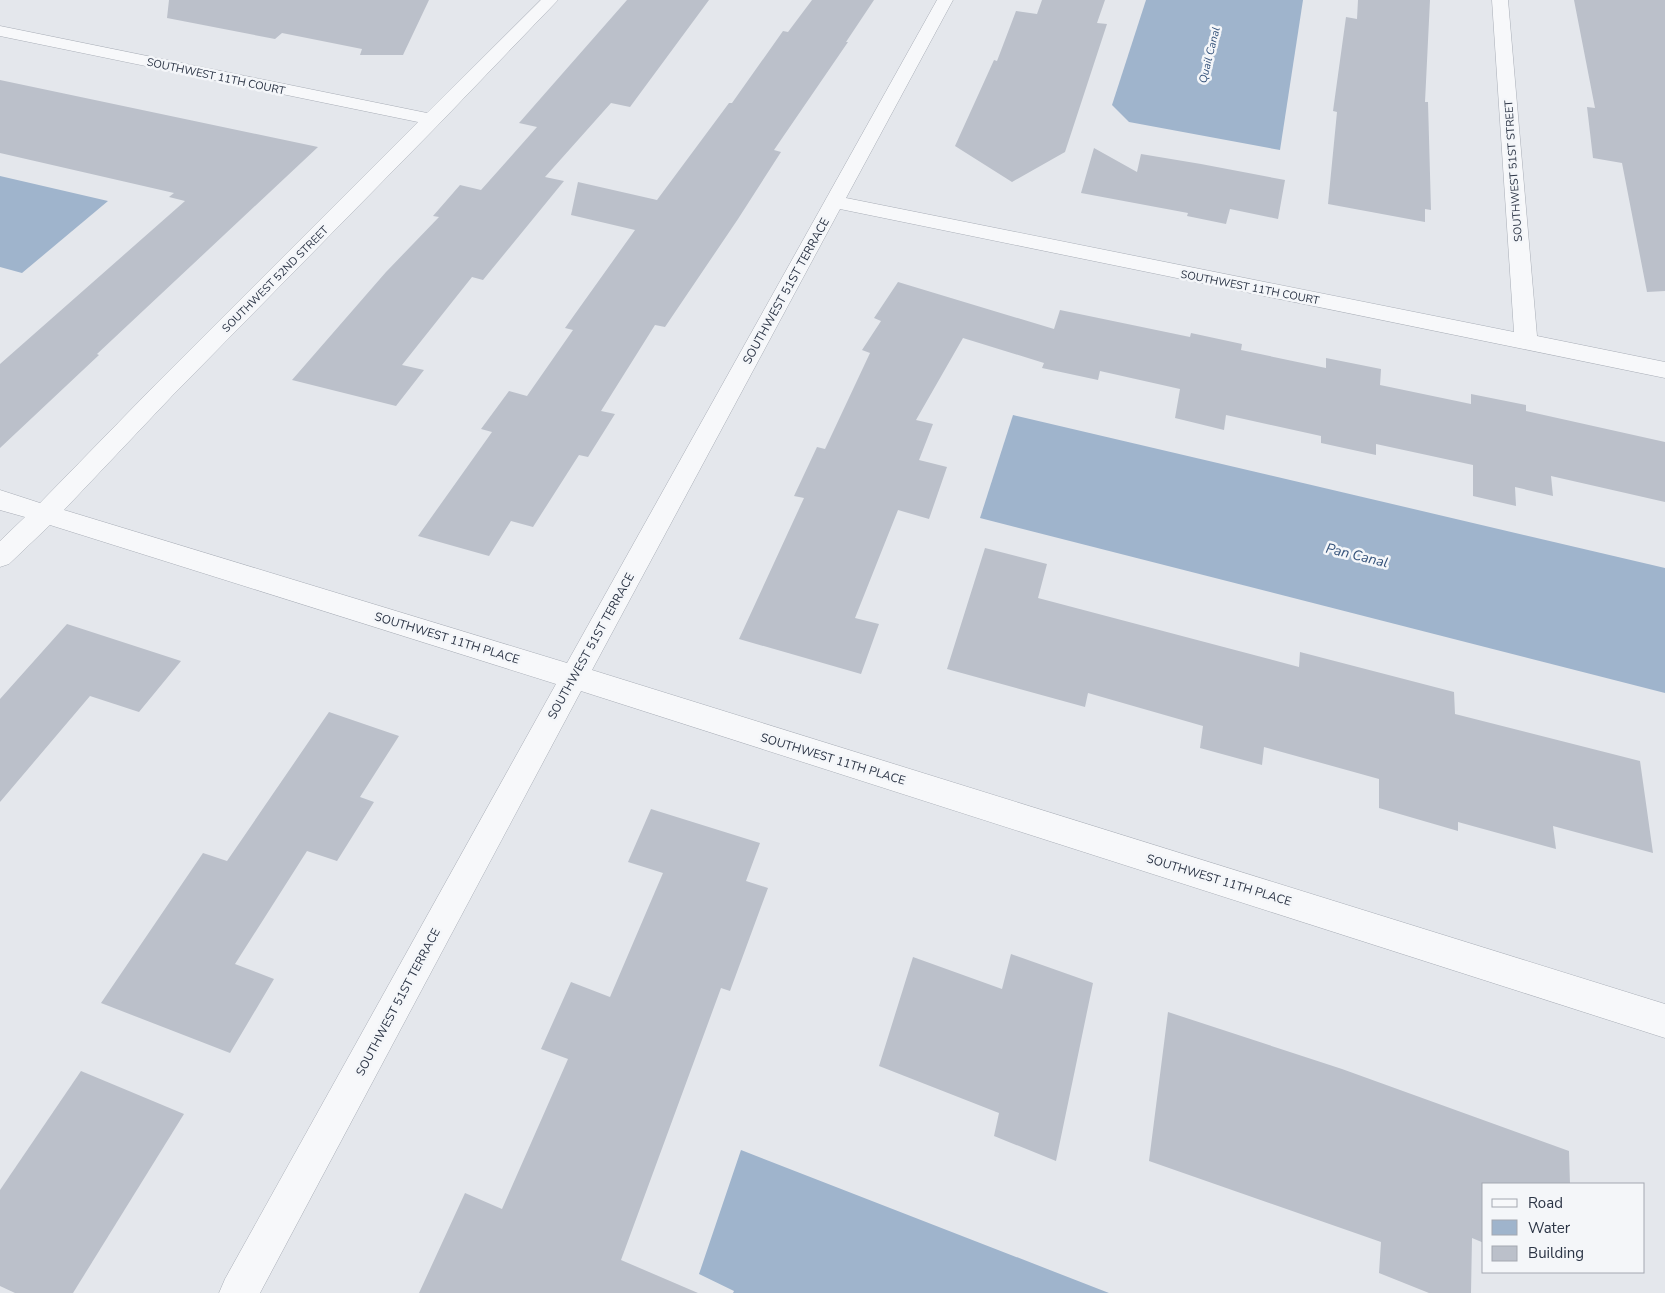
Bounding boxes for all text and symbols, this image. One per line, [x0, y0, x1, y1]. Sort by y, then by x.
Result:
water label: Quail Canal [1195, 25, 1224, 85]
street label: SOUTHWEST 11TH COURT [145, 54, 287, 99]
street label: SOUTHWEST 51ST STREET [1501, 99, 1526, 242]
street label: SOUTHWEST 51ST TERRACE [739, 215, 833, 367]
street label: SOUTHWEST 52ND STREET [219, 223, 332, 336]
street label: SOUTHWEST 11TH COURT [1179, 267, 1321, 308]
water label: Pan Canal [1324, 539, 1390, 572]
street label: SOUTHWEST 51ST TERRACE [544, 570, 638, 722]
street label: SOUTHWEST 11TH PLACE [373, 608, 521, 668]
street label: SOUTHWEST 11TH PLACE [759, 729, 907, 789]
street label: SOUTHWEST 11TH PLACE [1145, 850, 1293, 910]
street label: SOUTHWEST 51ST TERRACE [352, 925, 444, 1079]
legend [1482, 1183, 1645, 1273]
text: Road [1528, 1193, 1563, 1213]
text: Water [1528, 1218, 1571, 1238]
text: Building [1528, 1243, 1584, 1263]

